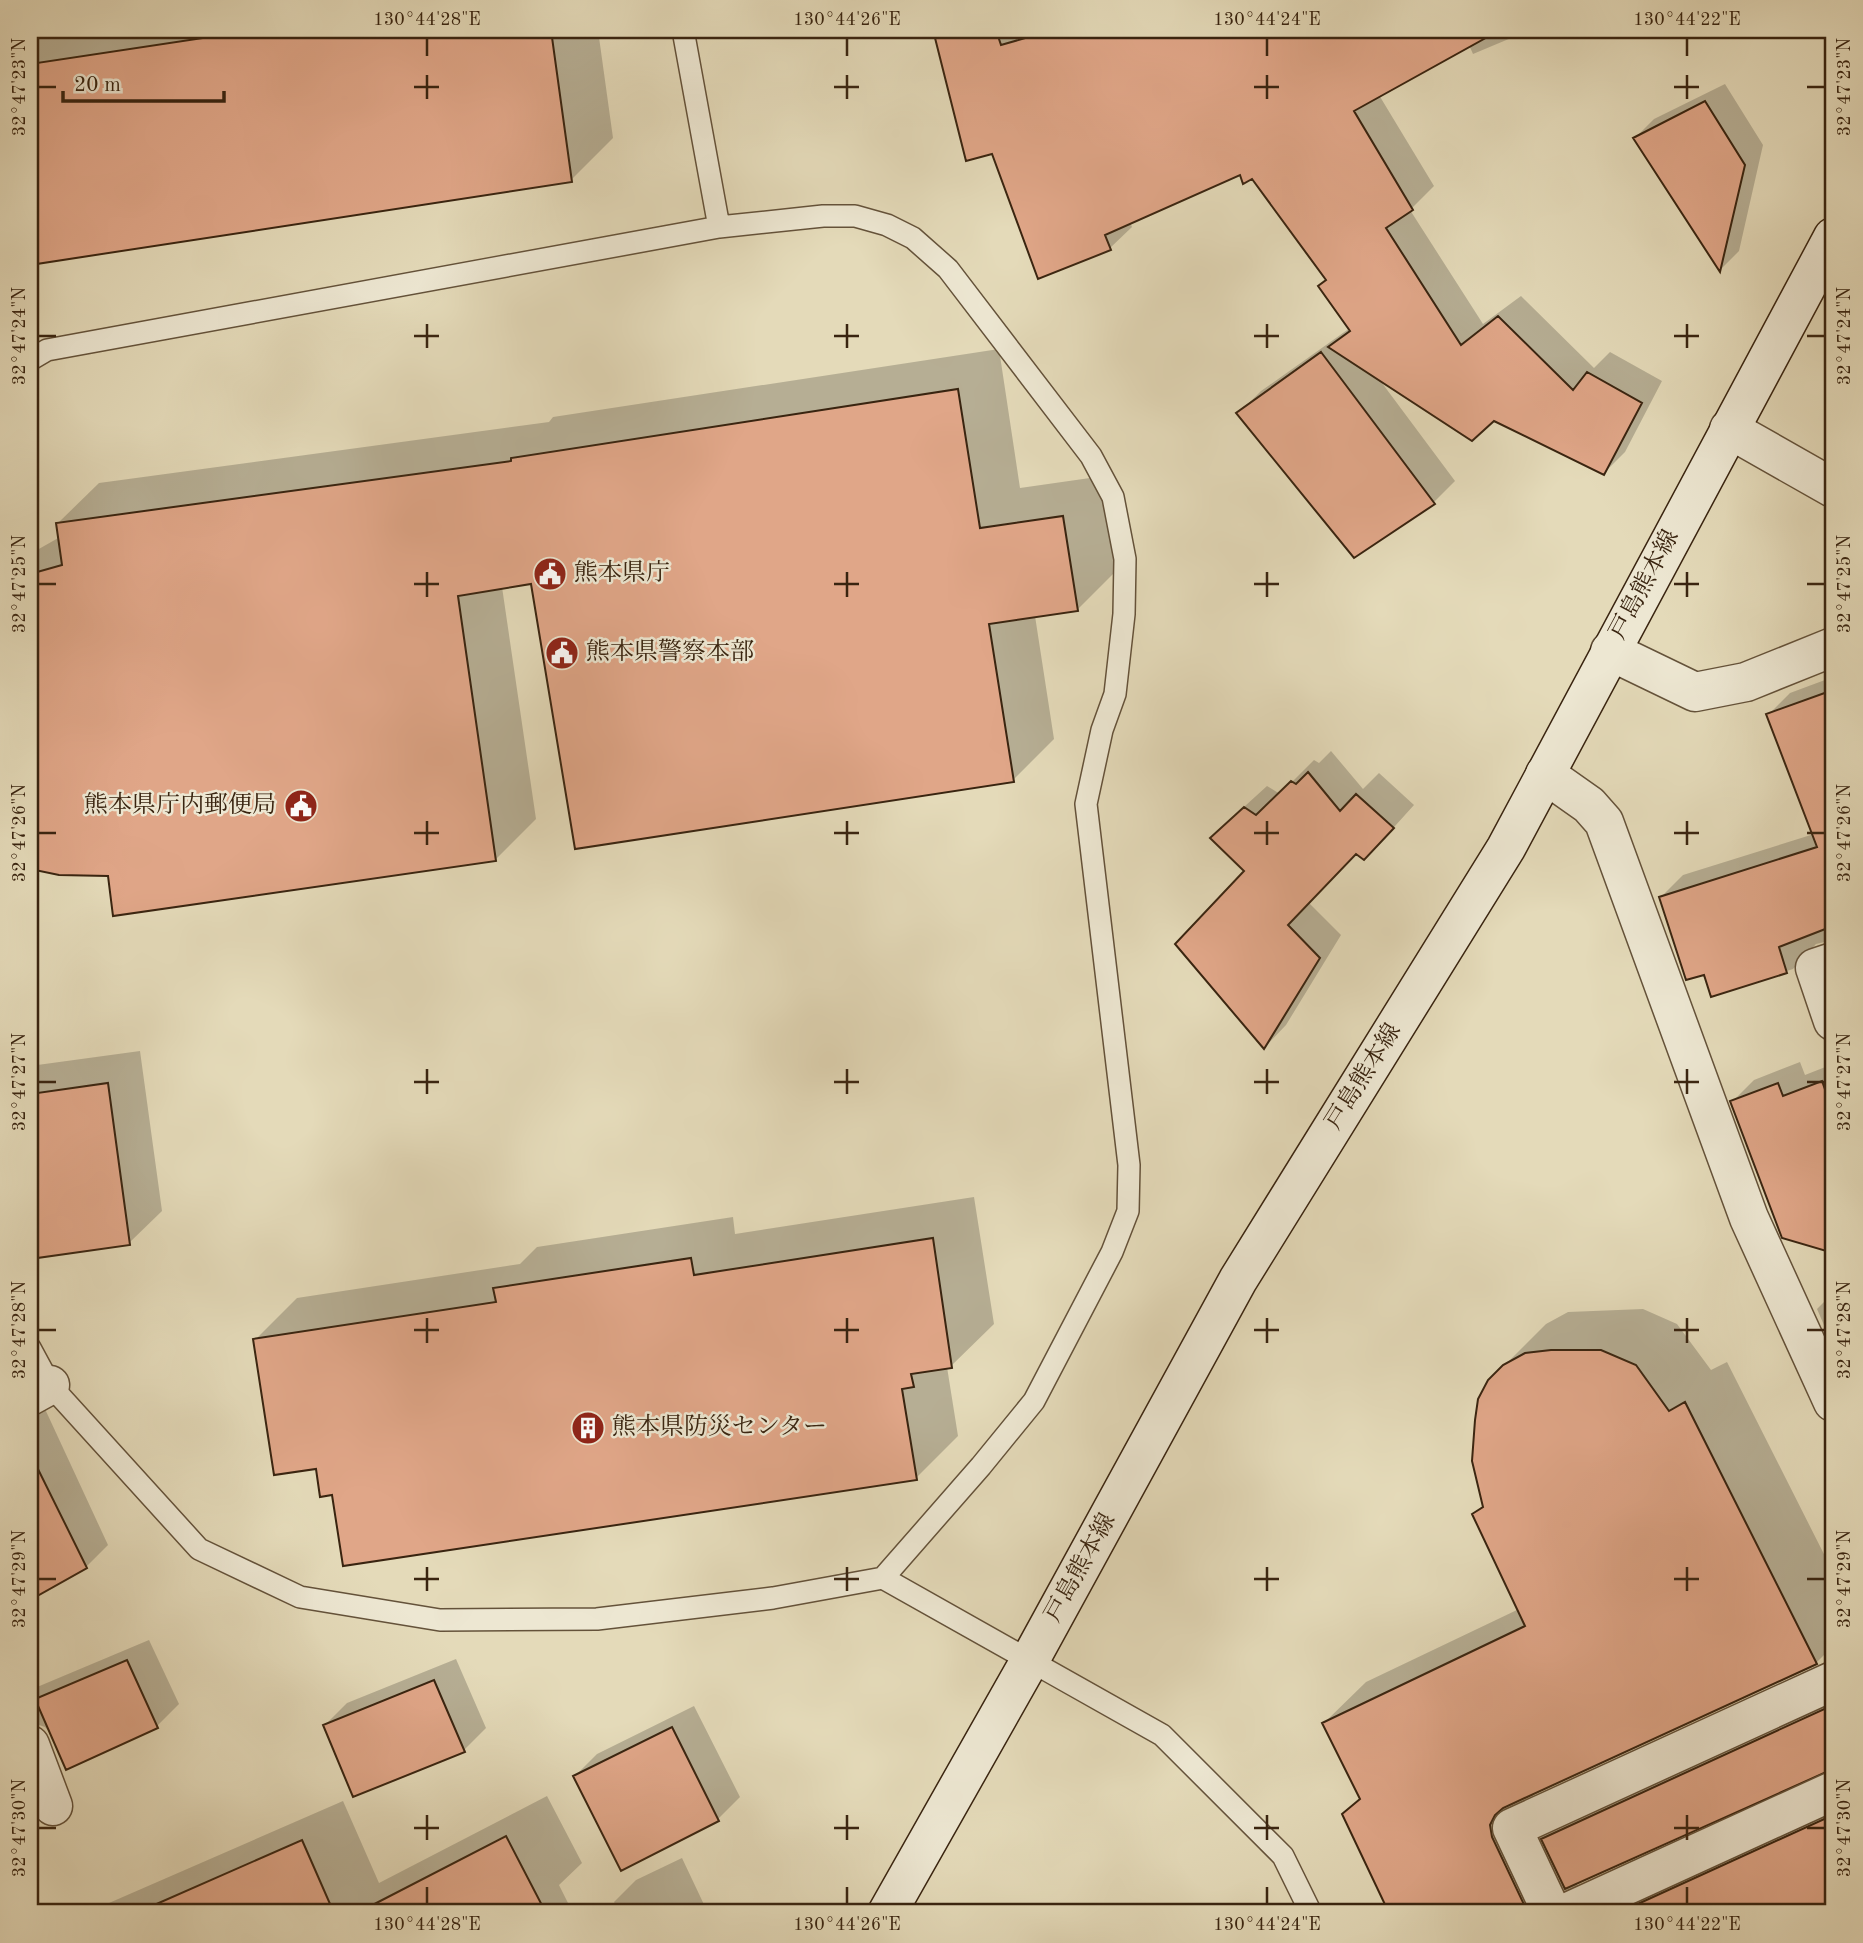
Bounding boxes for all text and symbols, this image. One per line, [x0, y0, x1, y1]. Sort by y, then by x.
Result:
text: 130°44'28"E [373, 11, 481, 29]
text: 130°44'26"E [793, 11, 901, 29]
text: 130°44'24"E [1213, 11, 1321, 29]
text: 130°44'22"E [1633, 11, 1741, 29]
text: 32°47'23"N [11, 38, 29, 136]
text: 32°47'23"N [1836, 38, 1854, 136]
scale bar [63, 60, 224, 104]
text: 20 m [74, 75, 121, 96]
text: 32°47'24"N [11, 287, 29, 385]
text: 32°47'24"N [1836, 287, 1854, 385]
street label: 戸島熊本線 [1604, 525, 1684, 644]
text: 32°47'25"N [11, 535, 29, 633]
text: 32°47'25"N [1836, 535, 1854, 633]
public building icon: 熊本県庁 [531, 555, 569, 593]
place label: 熊本県庁 [574, 559, 670, 586]
public building icon: 熊本県警察本部 [543, 634, 581, 672]
place label: 熊本県警察本部 [586, 638, 754, 665]
text: 32°47'26"N [11, 784, 29, 882]
text: 32°47'26"N [1836, 784, 1854, 882]
public building icon: 熊本県庁内郵便局 [282, 787, 320, 825]
place label: 熊本県庁内郵便局 [84, 791, 276, 818]
street label: 戸島熊本線 [1319, 1018, 1406, 1134]
text: 32°47'27"N [11, 1033, 29, 1131]
text: 32°47'27"N [1836, 1033, 1854, 1131]
text: 32°47'28"N [11, 1281, 29, 1379]
text: 32°47'28"N [1836, 1281, 1854, 1379]
building icon: 熊本県防災センター [569, 1409, 607, 1447]
place label: 熊本県防災センター [612, 1413, 827, 1440]
street label: 戸島熊本線 [1039, 1508, 1121, 1626]
text: 32°47'29"N [11, 1530, 29, 1628]
text: 32°47'29"N [1836, 1530, 1854, 1628]
text: 32°47'30"N [11, 1779, 29, 1877]
text: 32°47'30"N [1836, 1779, 1854, 1877]
text: 130°44'28"E [373, 1916, 481, 1934]
text: 130°44'26"E [793, 1916, 901, 1934]
text: 130°44'24"E [1213, 1916, 1321, 1934]
text: 130°44'22"E [1633, 1916, 1741, 1934]

